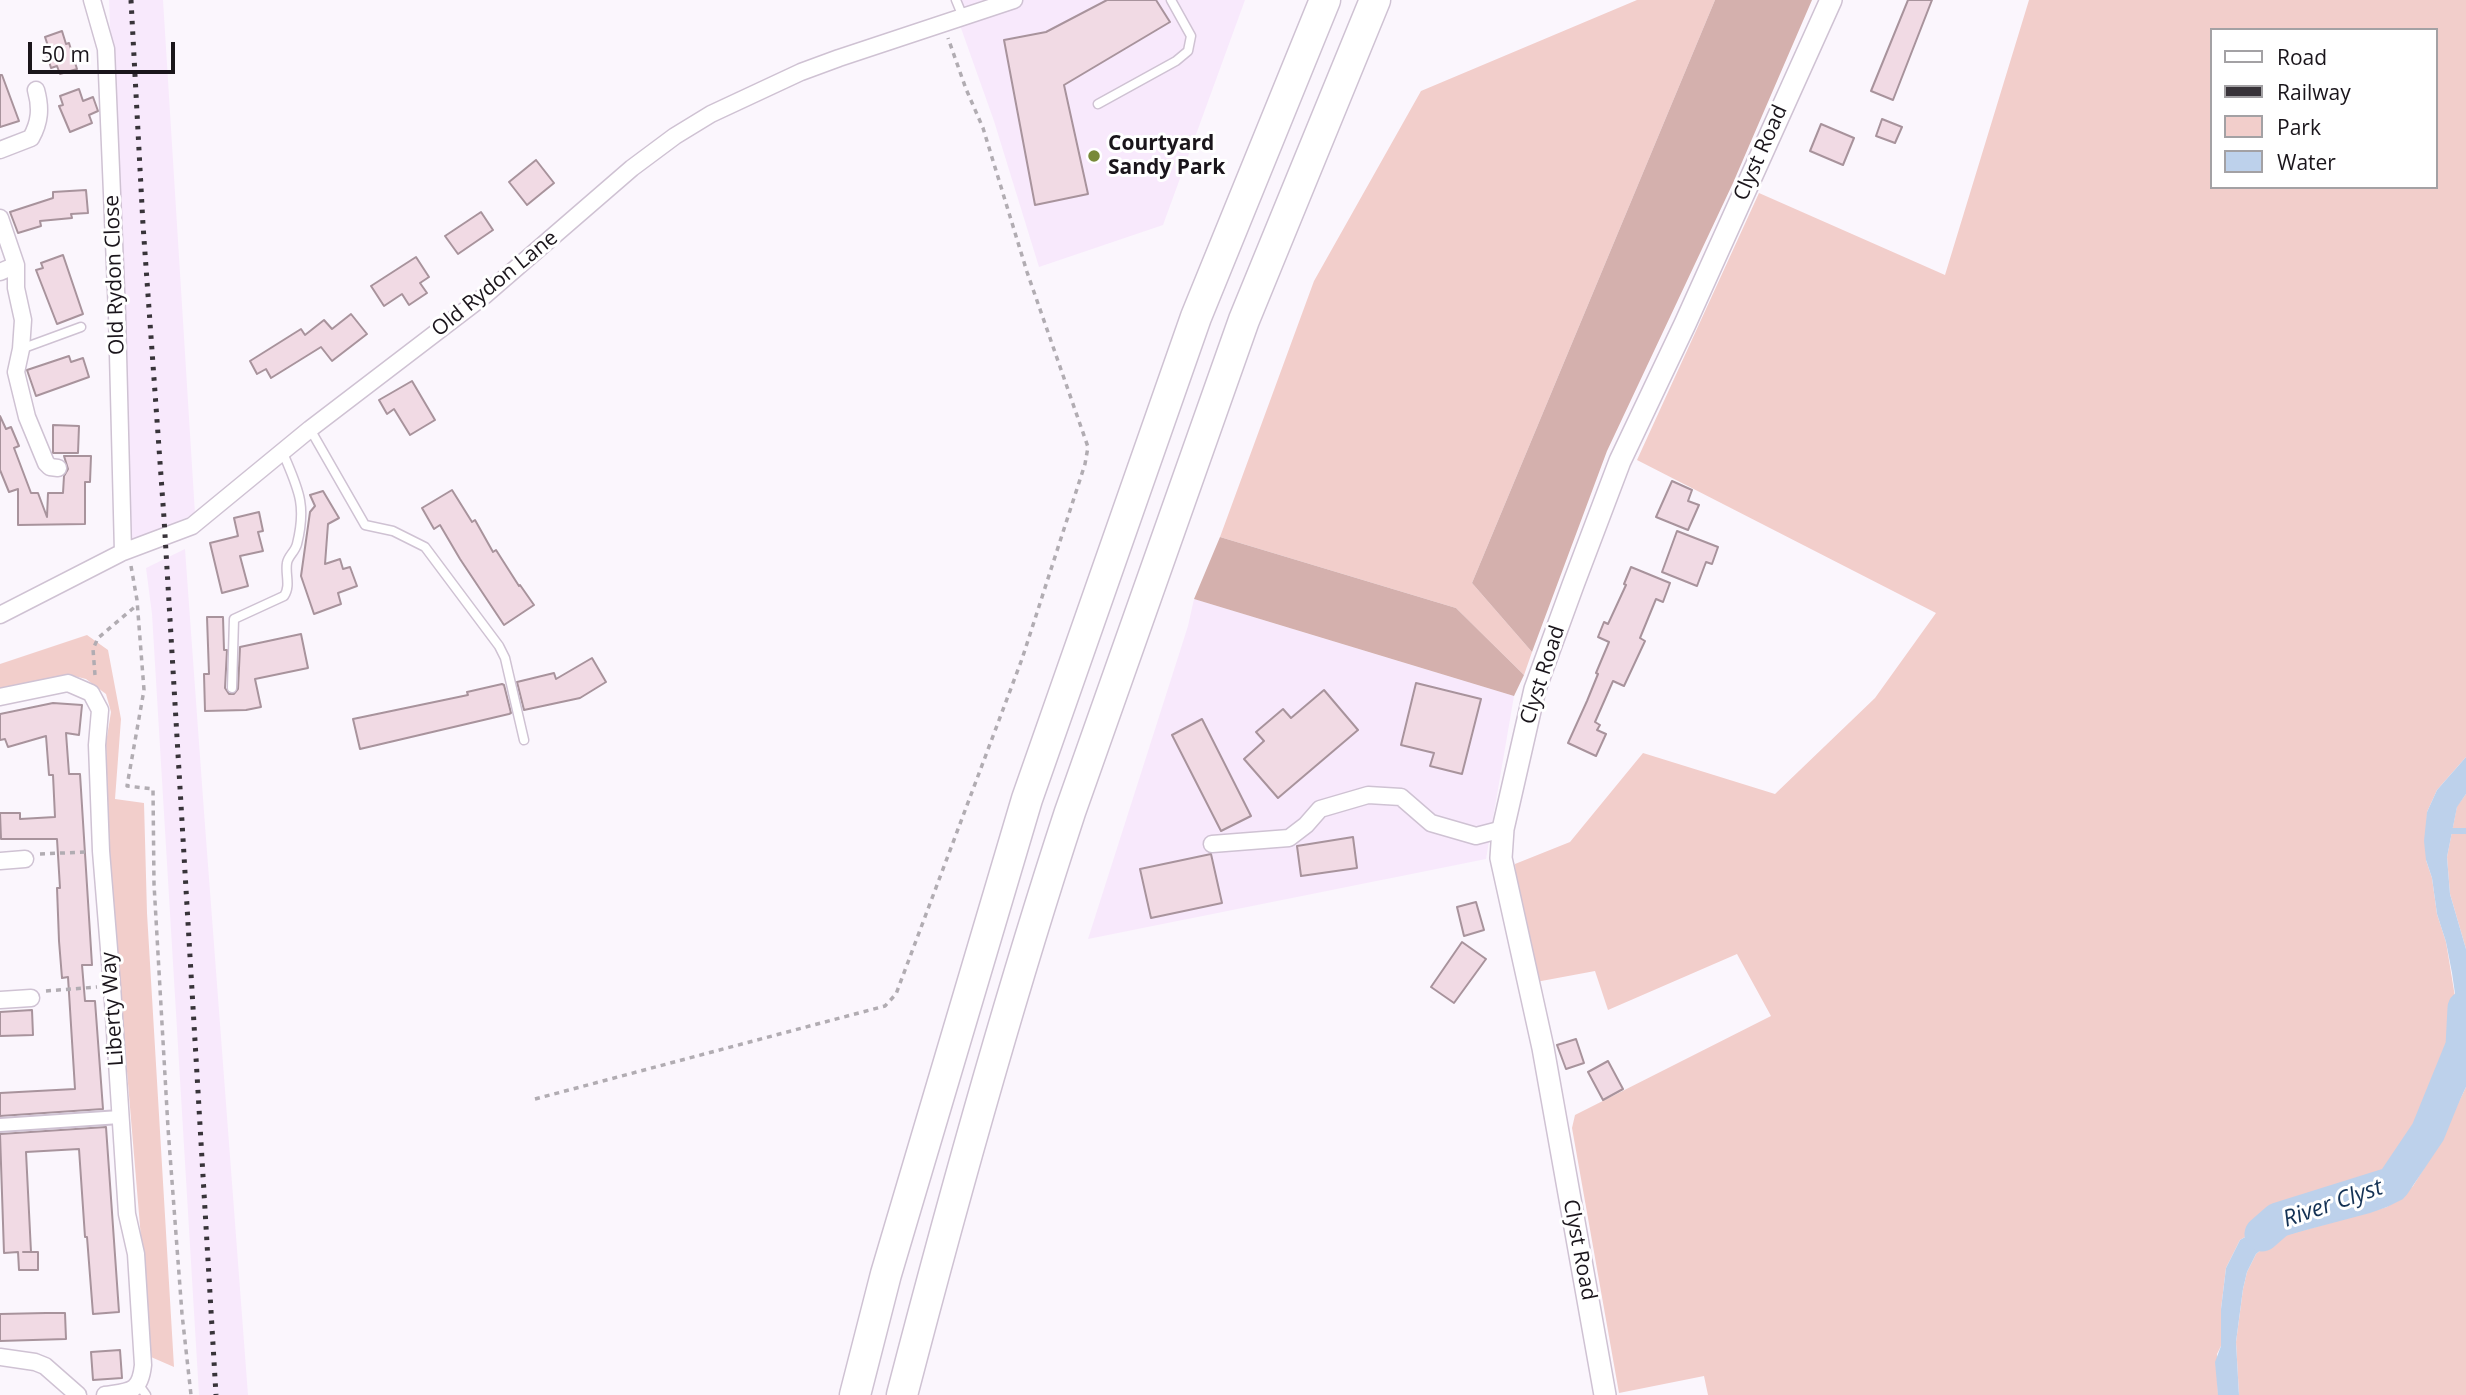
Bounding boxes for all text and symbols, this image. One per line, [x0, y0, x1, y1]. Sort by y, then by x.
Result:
scale bar [32, 28, 178, 72]
legend [2210, 28, 2438, 189]
text: 50 m [41, 40, 90, 68]
text: Road [2277, 43, 2327, 71]
text: Railway [2277, 78, 2351, 106]
street label: Clyst Road [1729, 101, 1793, 205]
text: Park [2277, 113, 2321, 141]
place label: Courtyard Sandy Park [1108, 131, 1225, 181]
marker: Courtyard Sandy Park [1086, 148, 1102, 164]
text: Water [2277, 148, 2336, 176]
street label: Old Rydon Close [100, 195, 130, 355]
street label: Old Rydon Lane [427, 226, 563, 342]
street label: Clyst Road [1515, 623, 1571, 727]
street label: Liberty Way [96, 951, 130, 1067]
water label: River Clyst [2280, 1174, 2386, 1234]
street label: Clyst Road [1557, 1197, 1601, 1303]

